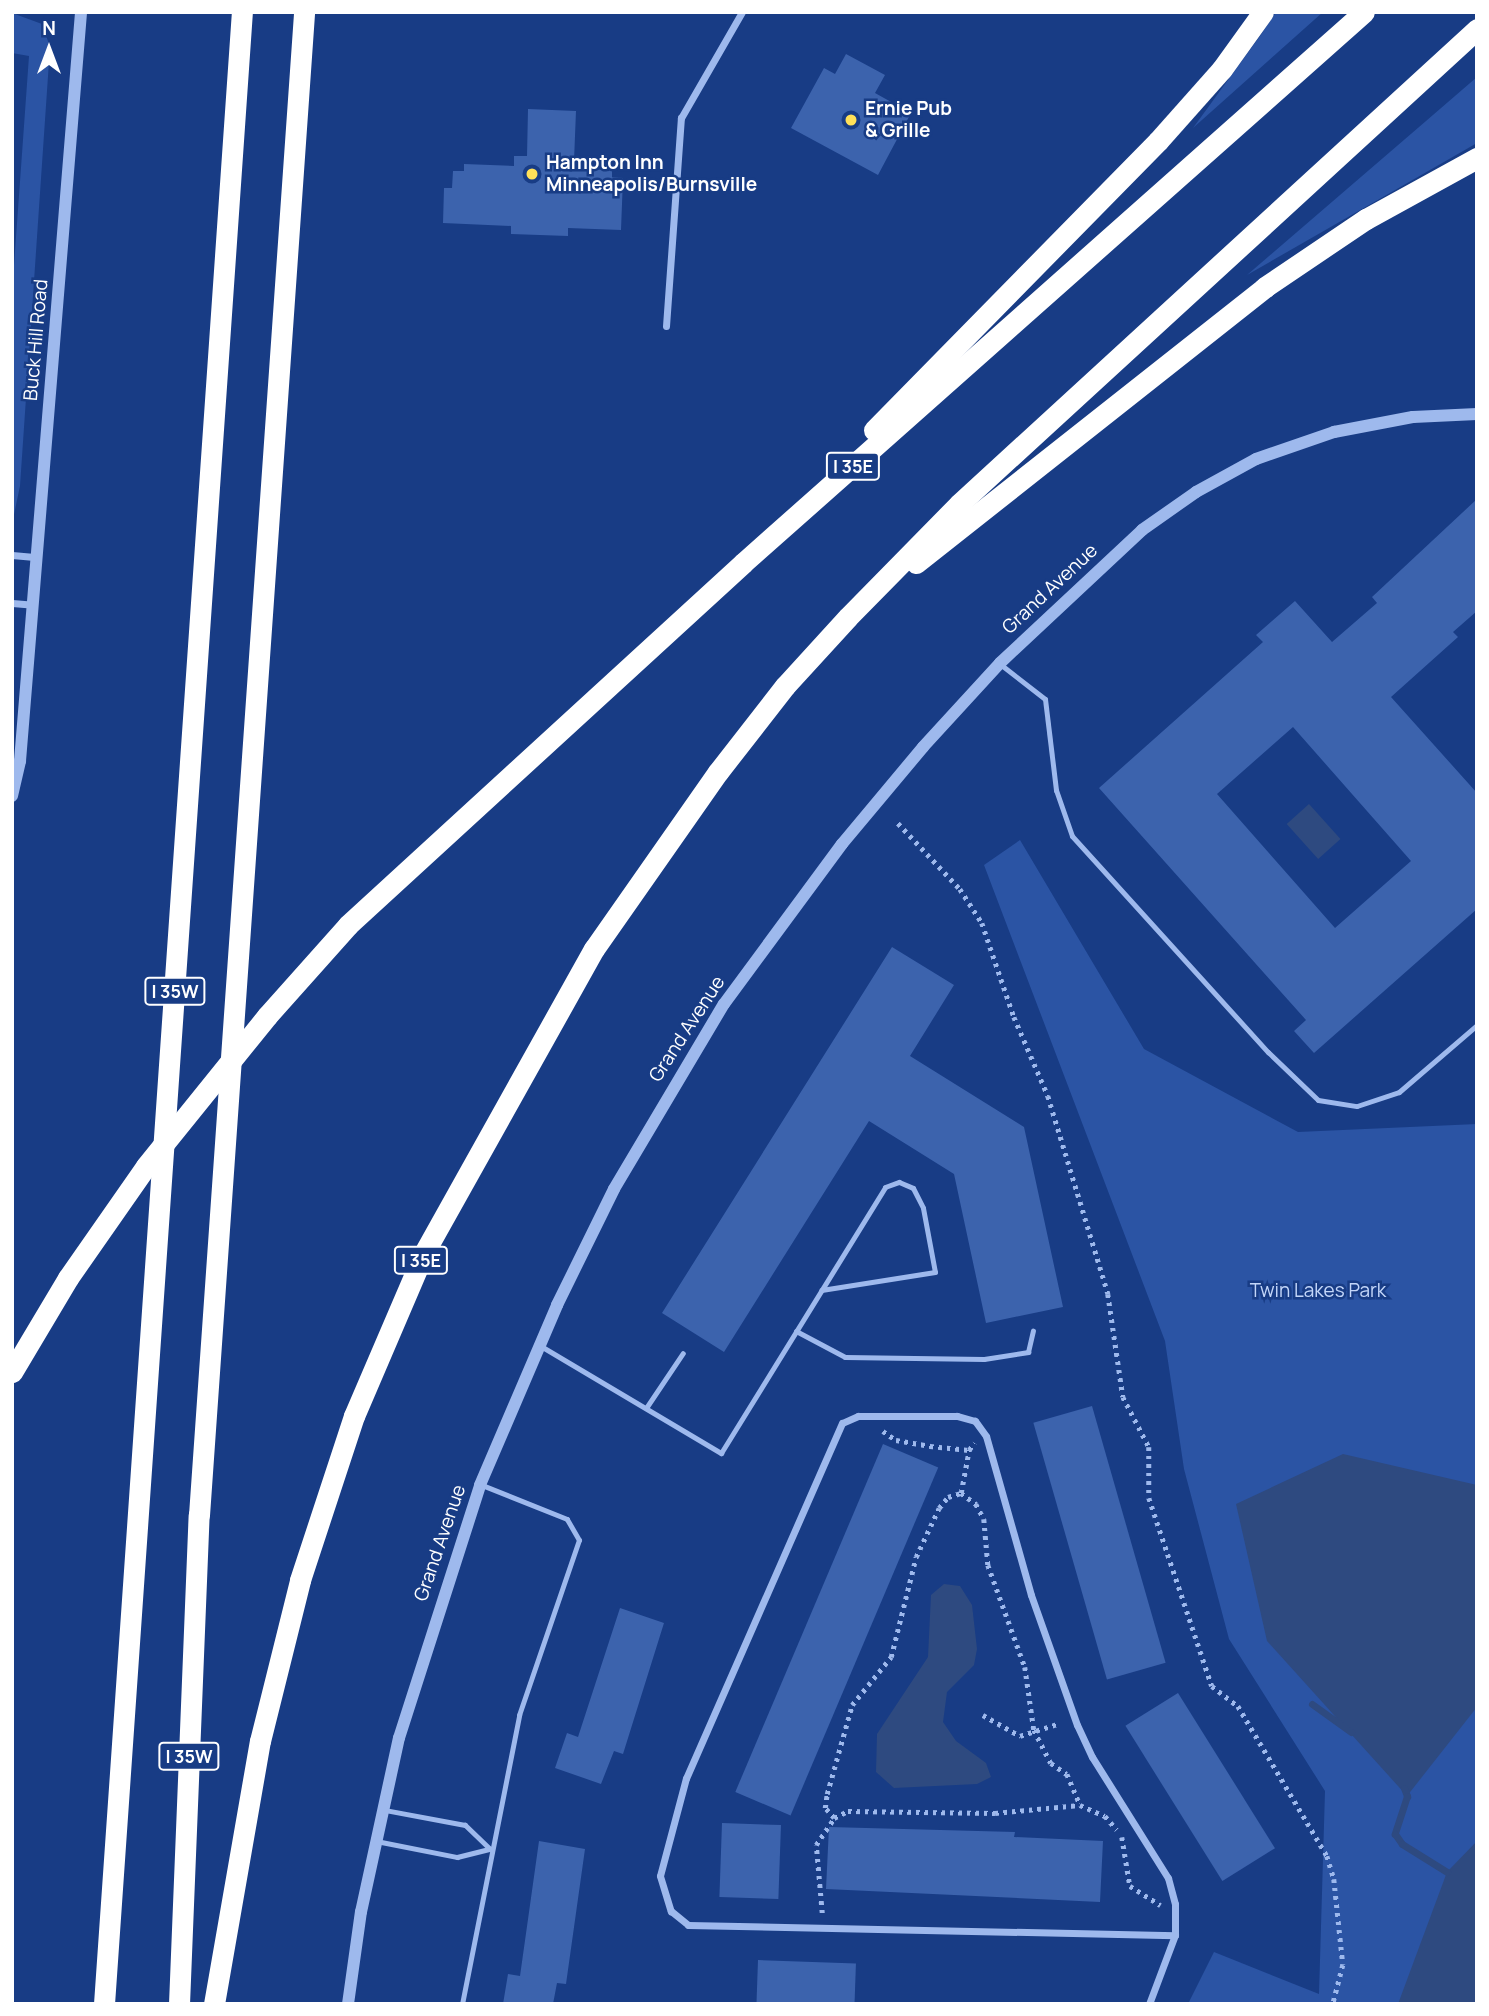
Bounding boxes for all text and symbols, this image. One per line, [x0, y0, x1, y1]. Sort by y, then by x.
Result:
north arrow [14, 14, 84, 84]
text: N [42, 15, 56, 41]
place label: Ernie Pub & Grille [865, 98, 952, 142]
marker: Ernie Pub & Grille [843, 112, 859, 128]
place label: Hampton Inn Minneapolis/Burnsville [546, 152, 757, 196]
marker: Hampton Inn Minneapolis/Burnsville [524, 166, 540, 182]
street label: Buck Hill Road [19, 278, 53, 402]
road number: I 35E [825, 452, 881, 480]
street label: Grand Avenue [998, 539, 1102, 639]
street label: Grand Avenue [644, 972, 730, 1086]
road number: I 35W [144, 976, 206, 1006]
road number: I 35E [393, 1246, 449, 1274]
park label: Twin Lakes Park [1250, 1280, 1386, 1302]
street label: Grand Avenue [409, 1482, 471, 1604]
road number: I 35W [158, 1742, 220, 1770]

